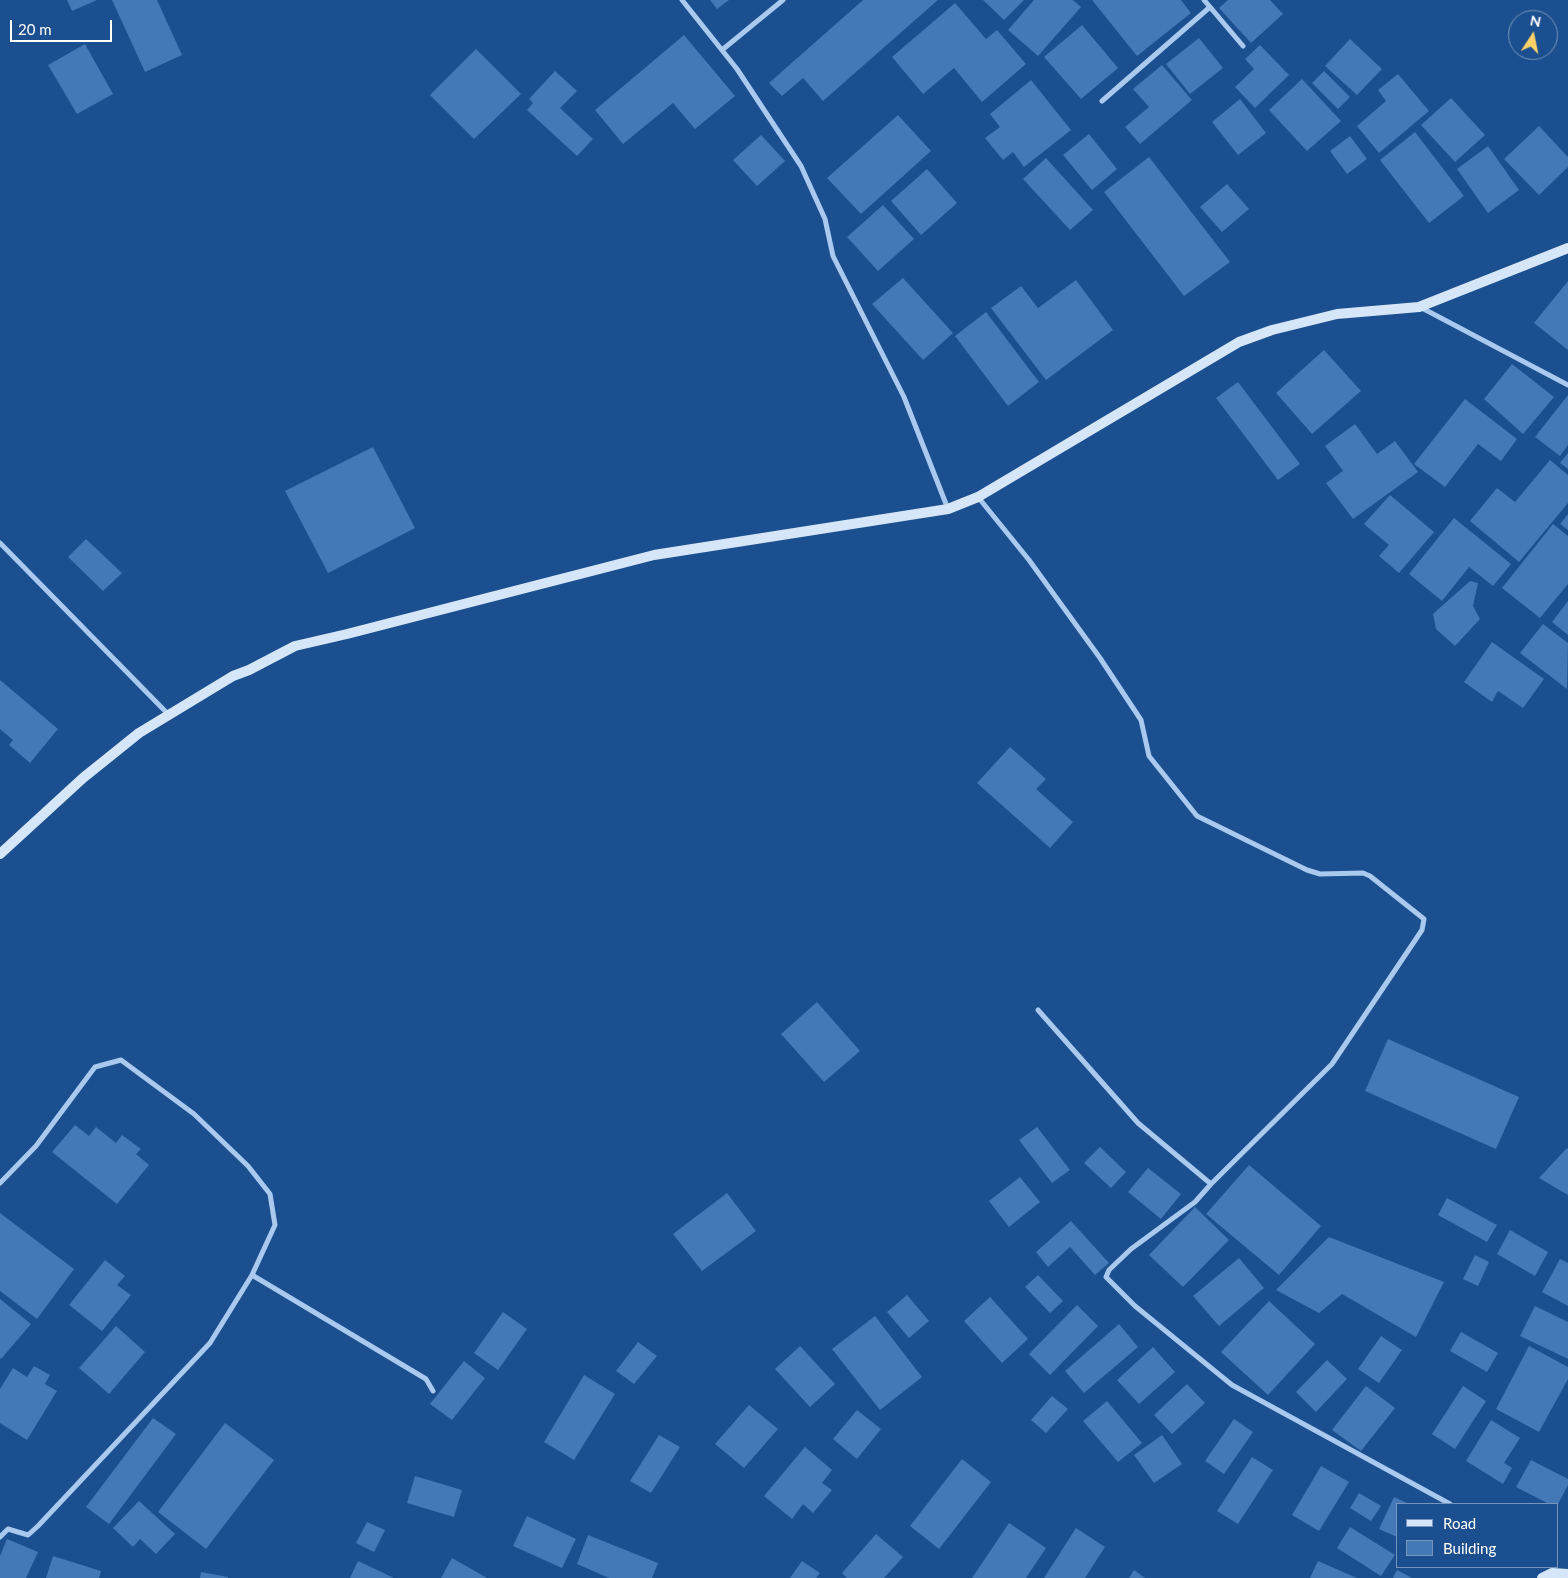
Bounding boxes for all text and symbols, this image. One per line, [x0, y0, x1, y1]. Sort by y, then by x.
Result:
scale bar [12, 10, 115, 42]
north arrow [1508, 10, 1558, 60]
text: N [1529, 11, 1543, 30]
text: 20 m [18, 20, 52, 38]
legend [1396, 1503, 1558, 1568]
text: Road [1443, 1514, 1476, 1532]
text: Building [1443, 1539, 1496, 1557]

